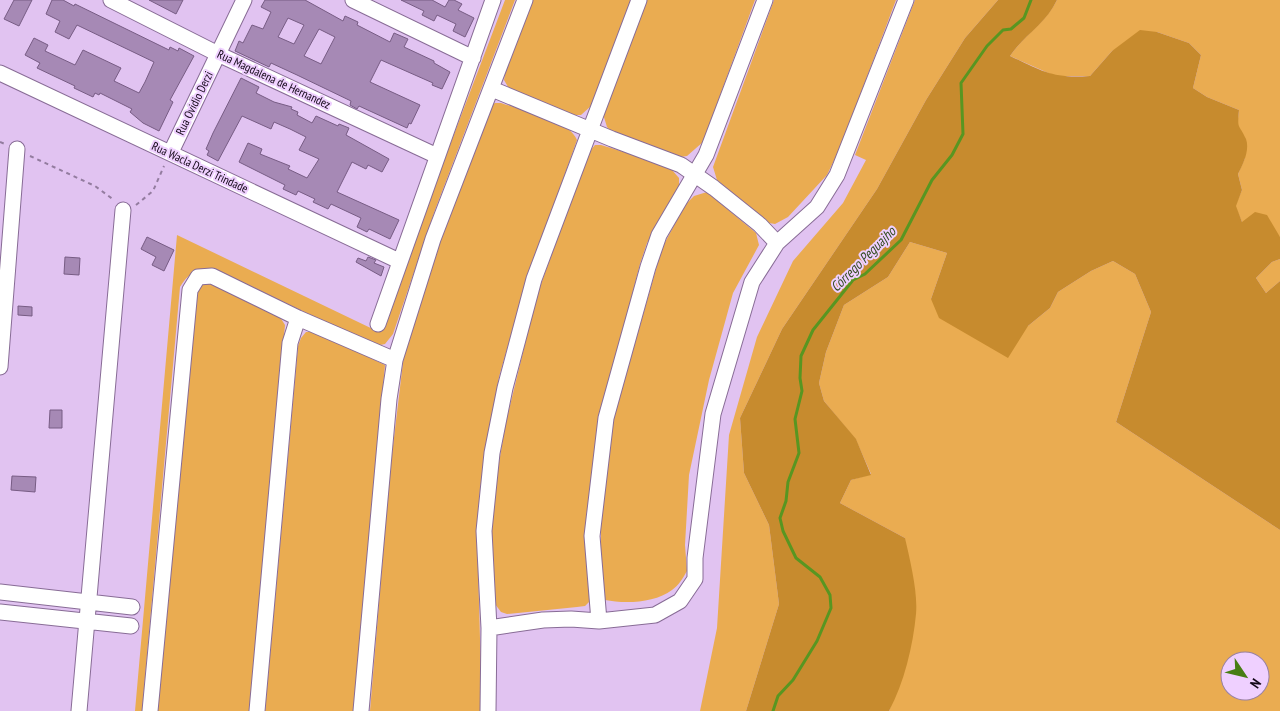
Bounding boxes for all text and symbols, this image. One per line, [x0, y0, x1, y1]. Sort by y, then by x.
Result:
street label: Rua Magdalena de Hernandez [215, 46, 333, 112]
street label: Rua Ovidio Derzi [172, 69, 216, 137]
street label: Rua Wacla Derzi Trindade [150, 138, 250, 196]
water label: Córrego Peguajho [827, 222, 900, 295]
north arrow [1220, 651, 1270, 701]
text: N [1246, 675, 1265, 692]

